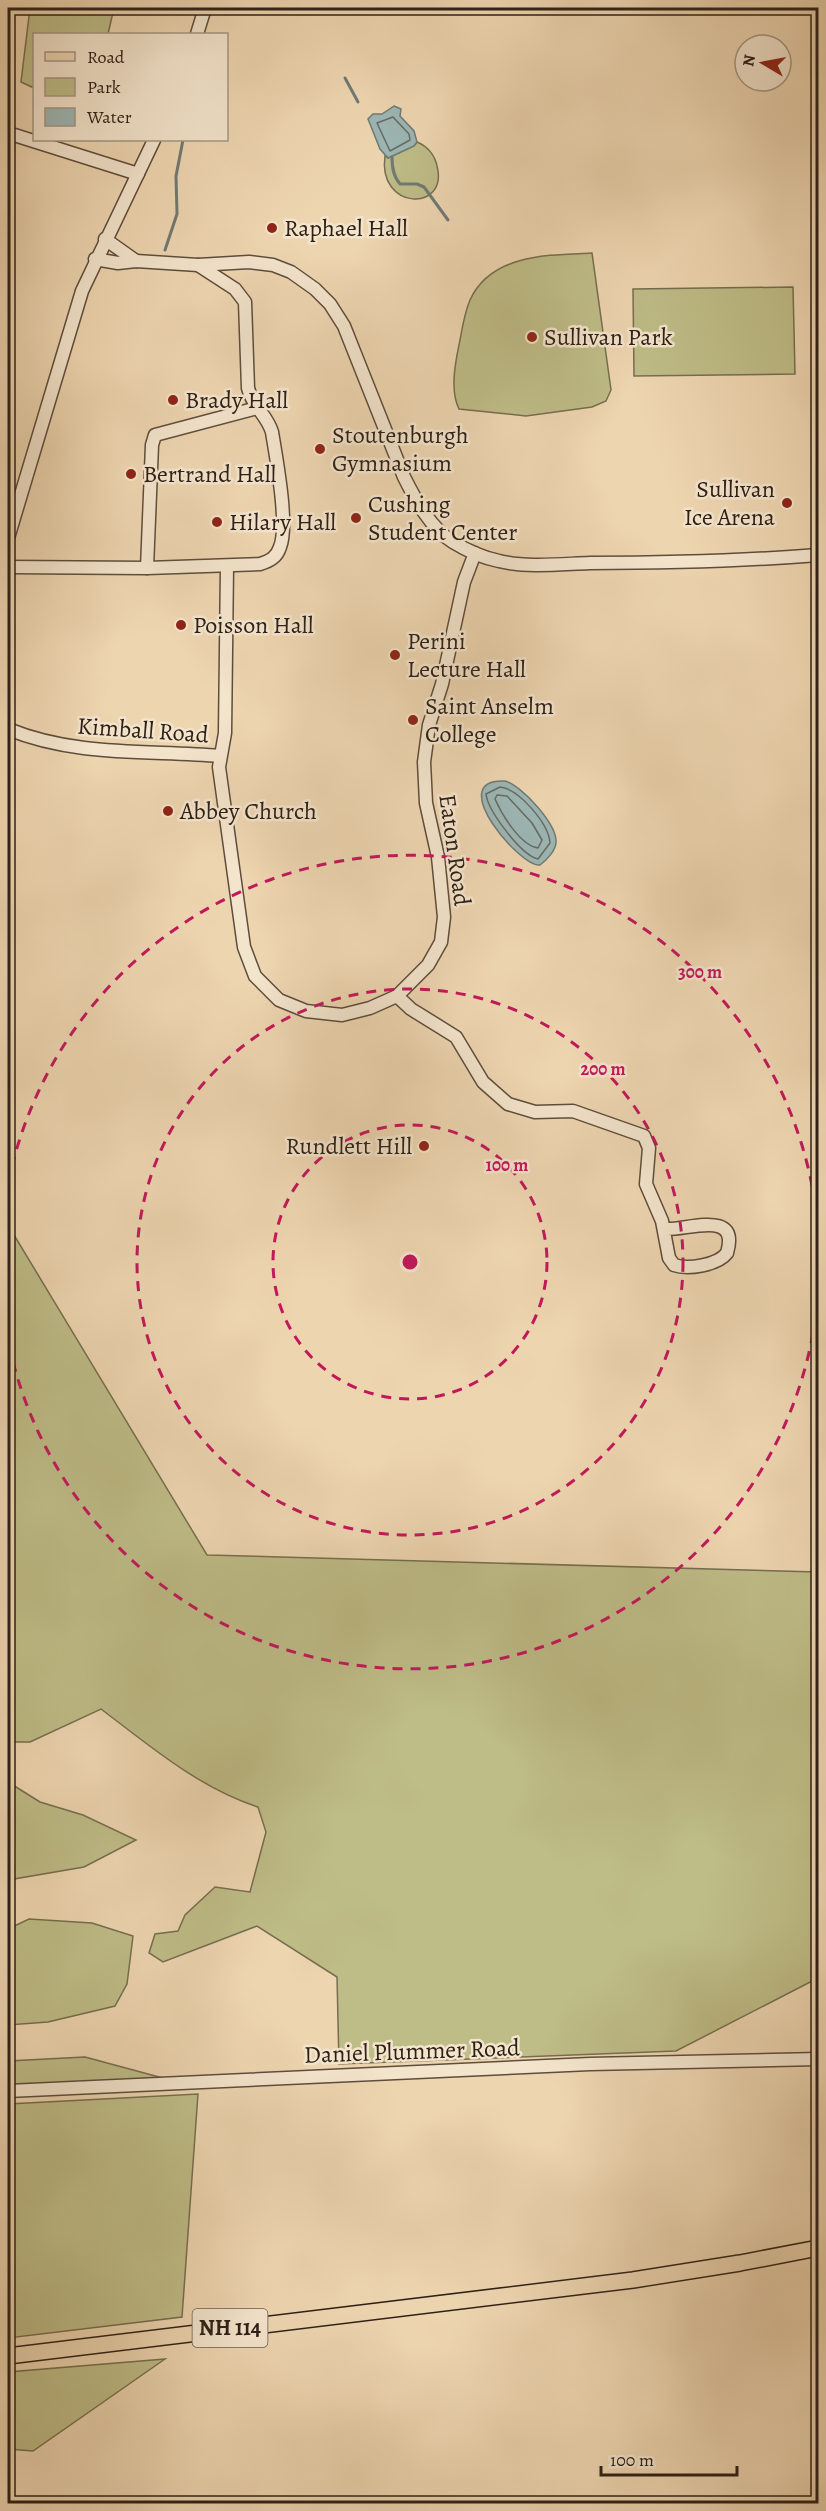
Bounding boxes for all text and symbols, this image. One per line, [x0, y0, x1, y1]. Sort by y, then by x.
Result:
legend [33, 33, 228, 141]
north arrow [733, 33, 793, 93]
text: Road [87, 45, 125, 69]
text: N [737, 53, 761, 68]
text: Park [87, 75, 121, 99]
text: Water [86, 105, 132, 129]
place label: Raphael Hall [284, 212, 408, 244]
marker: Raphael Hall [265, 221, 279, 235]
place label: Sullivan Park [544, 321, 673, 353]
marker: Sullivan Park [525, 330, 539, 344]
place label: Brady Hall [185, 384, 288, 416]
marker: Brady Hall [166, 393, 180, 407]
place label: Stoutenburgh Gymnasium [332, 419, 469, 479]
marker: Stoutenburgh Gymnasium [313, 442, 327, 456]
place label: Bertrand Hall [143, 458, 277, 490]
marker: Bertrand Hall [124, 467, 138, 481]
place label: Sullivan Ice Arena [684, 473, 776, 533]
place label: Cushing Student Center [368, 488, 517, 548]
marker: Sullivan Ice Arena [780, 496, 794, 510]
place label: Hilary Hall [229, 506, 336, 538]
marker: Cushing Student Center [349, 511, 363, 525]
marker: Hilary Hall [210, 515, 224, 529]
place label: Poisson Hall [193, 609, 314, 641]
marker: Poisson Hall [174, 618, 188, 632]
place label: Perini Lecture Hall [407, 625, 526, 685]
marker: Perini Lecture Hall [388, 648, 402, 662]
place label: Saint Anselm College [425, 690, 554, 750]
street label: Kimball Road [76, 709, 210, 751]
marker: Saint Anselm College [406, 713, 420, 727]
street label: Eaton Road [431, 792, 479, 908]
place label: Abbey Church [179, 795, 317, 827]
marker: Abbey Church [161, 804, 175, 818]
text: 300 m [678, 960, 722, 984]
text: 200 m [580, 1057, 626, 1081]
place label: Rundlett Hill [285, 1130, 412, 1162]
marker: Rundlett Hill [417, 1139, 431, 1153]
text: 100 m [486, 1153, 528, 1177]
centre of rings [400, 1252, 420, 1272]
street label: Daniel Plummer Road [304, 2031, 521, 2071]
road number: NH 114 [192, 2309, 268, 2347]
scale bar [601, 2439, 738, 2477]
text: 100 m [610, 2448, 654, 2472]

